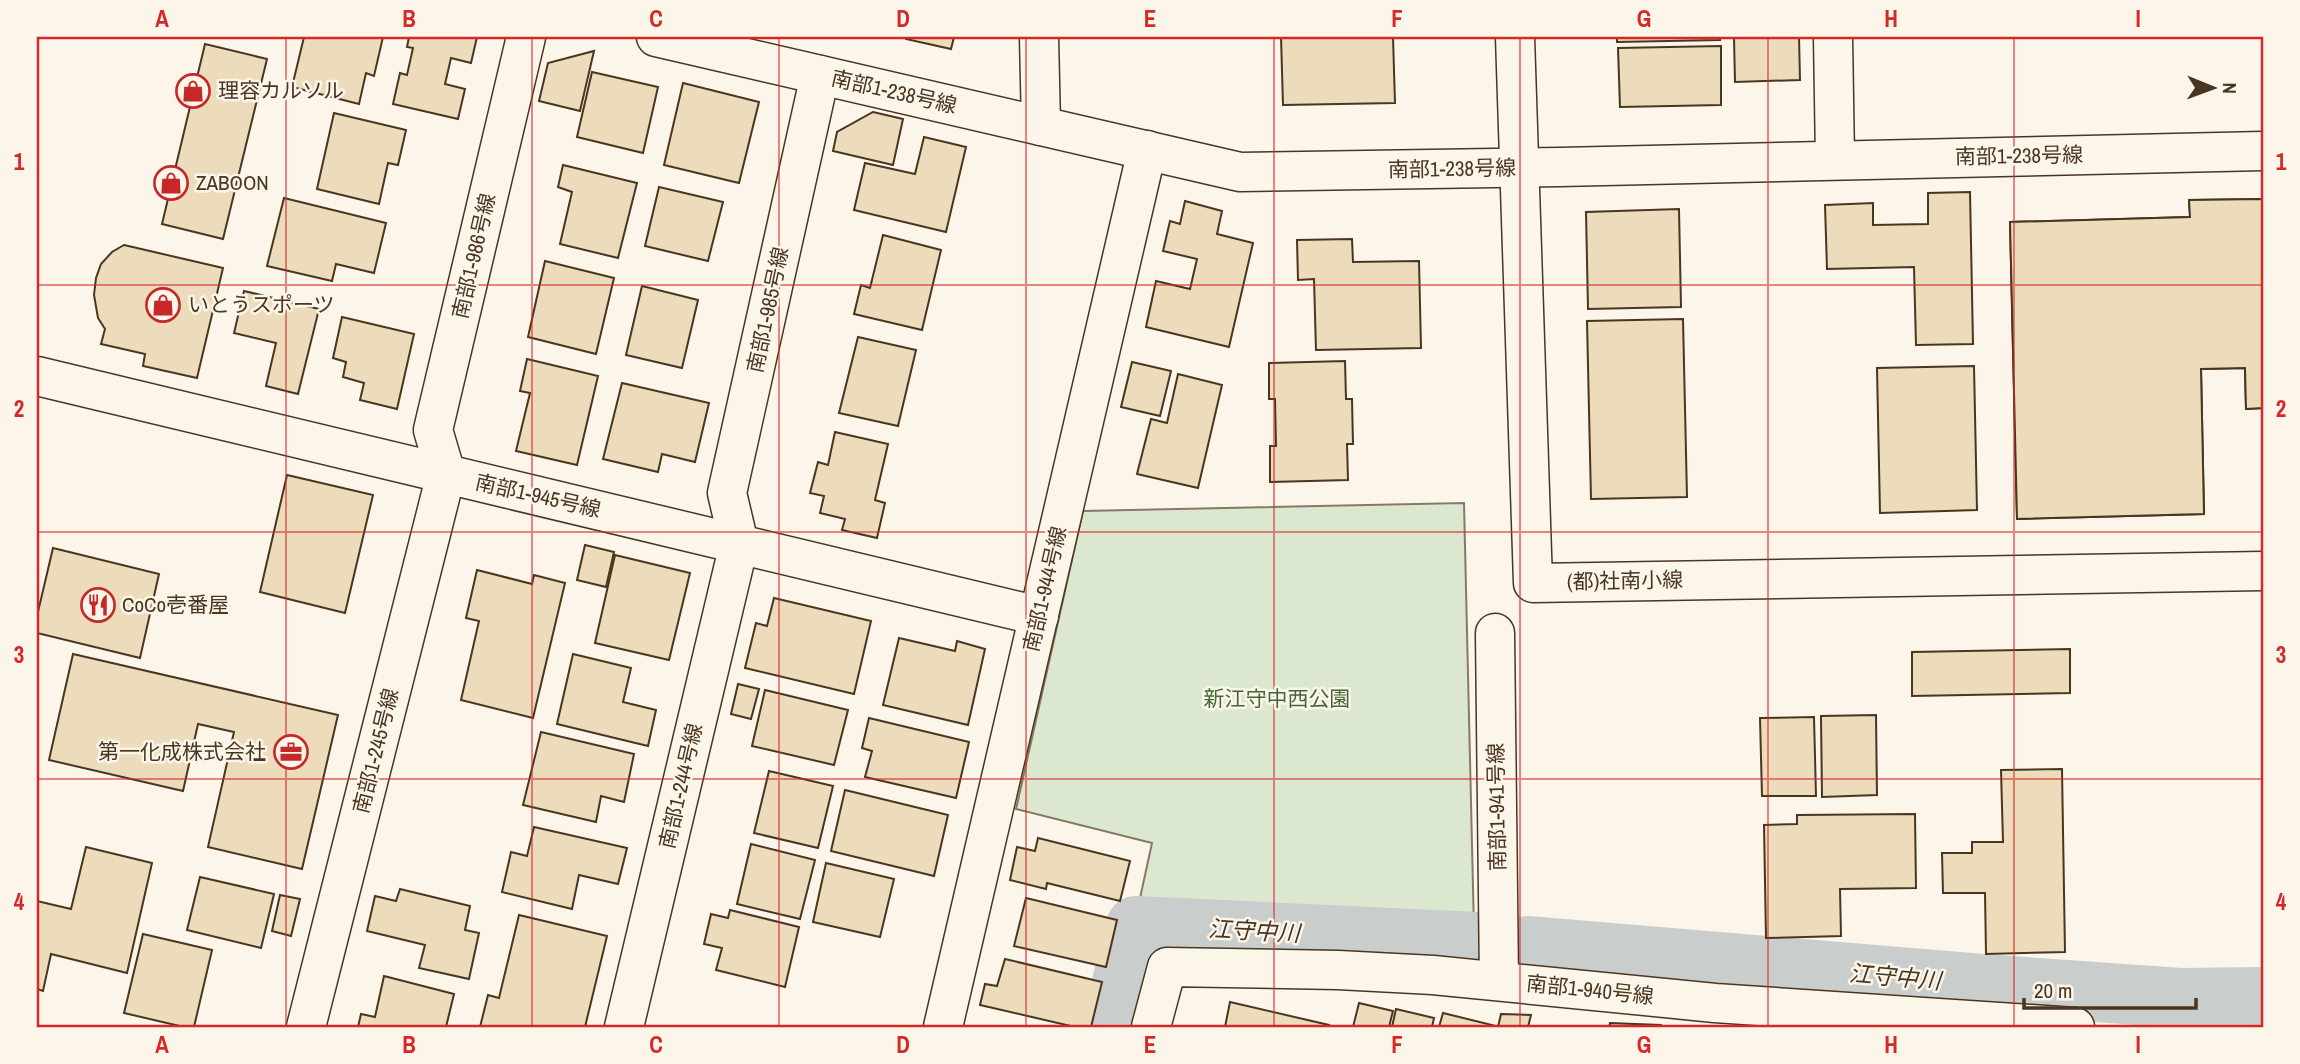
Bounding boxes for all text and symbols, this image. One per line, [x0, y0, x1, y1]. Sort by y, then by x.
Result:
text: A [155, 3, 169, 34]
text: B [402, 3, 416, 34]
text: C [649, 3, 663, 34]
text: D [896, 3, 910, 34]
text: E [1144, 3, 1156, 34]
text: F [1391, 3, 1403, 34]
text: G [1637, 3, 1651, 34]
text: H [1884, 3, 1898, 34]
text: I [2135, 3, 2141, 34]
north arrow [2178, 52, 2248, 122]
street label: 南部1-238号線 [828, 63, 960, 120]
shop icon: 理容カルソル [174, 72, 212, 110]
place label: 理容カルソル [218, 76, 344, 105]
text: N [2217, 82, 2243, 94]
street label: 南部1-238号線 [1955, 140, 2083, 171]
text: 1 [14, 146, 25, 177]
text: 1 [2276, 146, 2287, 177]
street label: 南部1-238号線 [1388, 153, 1516, 184]
shop icon: ZABOON [152, 164, 190, 202]
place label: ZABOON [196, 168, 269, 197]
street label: 南部1-986号線 [445, 190, 502, 322]
street label: 南部1-985号線 [740, 244, 795, 376]
shop icon: いとうスポーツ [144, 286, 182, 324]
place label: いとうスポーツ [188, 290, 335, 319]
text: 2 [14, 393, 24, 424]
text: 2 [2276, 393, 2286, 424]
street label: 南部1-945号線 [472, 467, 604, 524]
street label: 南部1-944号線 [1016, 523, 1073, 655]
street label: (都)社南小線 [1567, 565, 1683, 596]
restaurant icon: CoCo壱番屋 [79, 586, 117, 624]
place label: CoCo壱番屋 [122, 590, 229, 619]
text: 3 [14, 639, 24, 670]
text: 3 [2276, 639, 2286, 670]
park label: 新江守中西公園 [1204, 684, 1351, 713]
street label: 南部1-245号線 [346, 685, 405, 817]
street label: 南部1-244号線 [652, 720, 709, 852]
office icon: 第一化成株式会社 [272, 733, 310, 771]
place label: 第一化成株式会社 [98, 737, 266, 766]
street label: 南部1-941号線 [1481, 743, 1512, 871]
text: 4 [14, 886, 25, 917]
text: 4 [2276, 886, 2287, 917]
water label: 江守中川 [1207, 913, 1304, 949]
water label: 江守中川 [1848, 957, 1945, 996]
scale bar [2024, 966, 2195, 1010]
street label: 南部1-940号線 [1525, 968, 1655, 1011]
text: 20 m [2034, 976, 2072, 1005]
text: A [155, 1029, 169, 1060]
text: B [402, 1029, 416, 1060]
text: C [649, 1029, 663, 1060]
text: D [896, 1029, 910, 1060]
text: E [1144, 1029, 1156, 1060]
text: F [1391, 1029, 1403, 1060]
text: G [1637, 1029, 1651, 1060]
text: H [1884, 1029, 1898, 1060]
text: I [2135, 1029, 2141, 1060]

